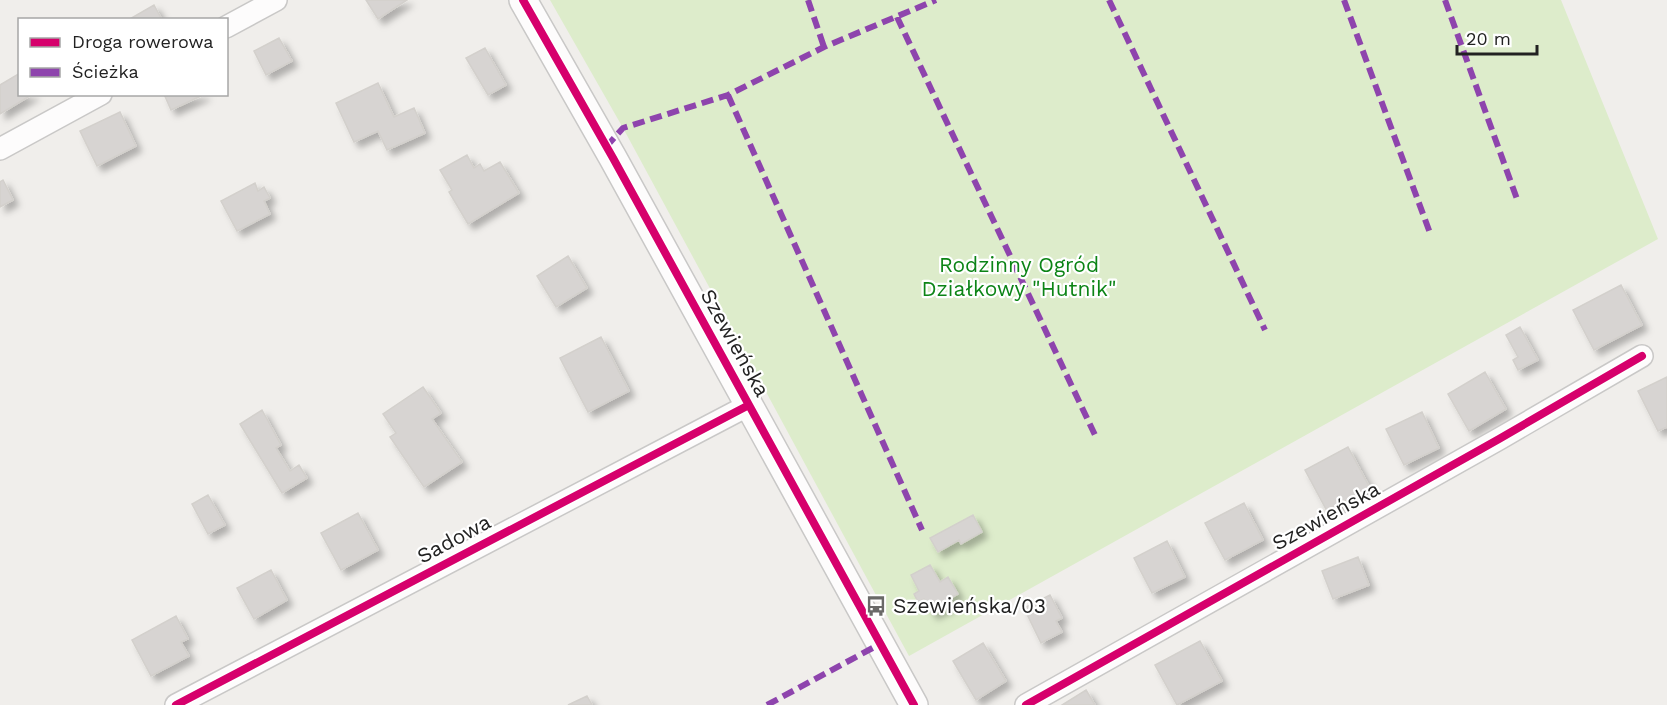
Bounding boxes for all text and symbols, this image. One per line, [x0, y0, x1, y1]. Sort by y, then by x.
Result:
legend [18, 18, 228, 96]
scale bar [1457, 18, 1536, 56]
text: 20 m [1466, 28, 1511, 49]
text: Droga rowerowa [72, 31, 214, 52]
text: Ścieżka [72, 61, 139, 82]
park label: Rodzinny Ogród Działkowy "Hutnik" [922, 252, 1116, 301]
street label: Szewieńska [696, 285, 775, 401]
street label: Szewieńska [1268, 476, 1384, 555]
street label: Sadowa [413, 509, 495, 568]
place label: Szewieńska/03 [893, 593, 1046, 618]
bus stop icon: Szewieńska/03 [864, 594, 888, 618]

